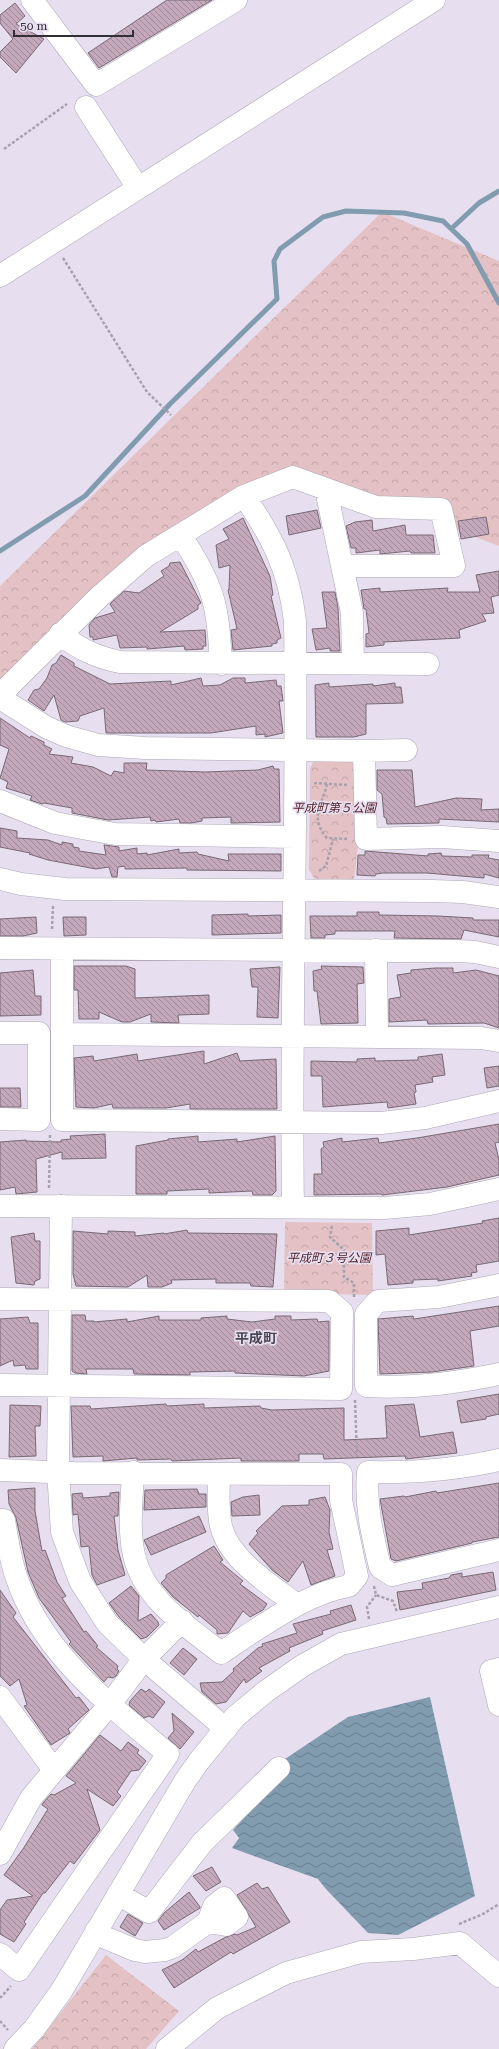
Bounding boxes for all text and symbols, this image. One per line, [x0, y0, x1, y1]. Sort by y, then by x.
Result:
scale bar [14, 12, 133, 38]
text: 50 m [20, 19, 47, 33]
park label: 平成町第５公園 [292, 801, 378, 815]
park label: 平成町３号公園 [287, 1251, 373, 1265]
district label: 平成町 [235, 1330, 277, 1346]

